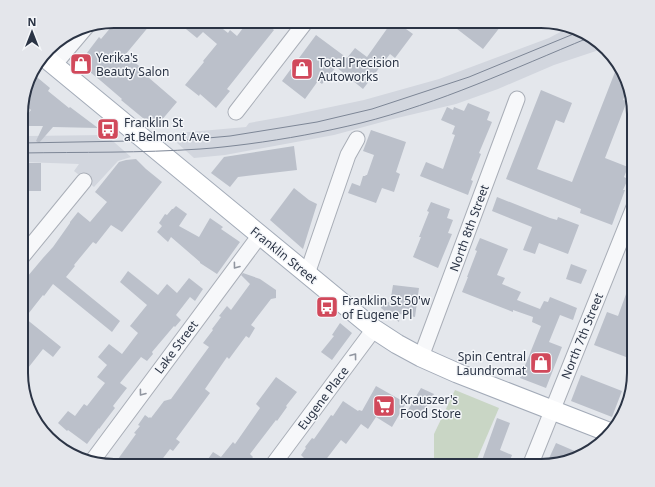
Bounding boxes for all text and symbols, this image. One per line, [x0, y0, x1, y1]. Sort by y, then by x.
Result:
north arrow [12, 12, 52, 52]
text: N [28, 14, 36, 29]
place label: Yerika's Beauty Salon [96, 49, 169, 80]
shop icon: Yerika's Beauty Salon [68, 51, 94, 77]
place label: Total Precision Autoworks [318, 54, 400, 85]
shop icon: Total Precision Autoworks [289, 56, 315, 82]
place label: Franklin St at Belmont Ave [124, 114, 210, 145]
bus stop icon: Franklin St at Belmont Ave [95, 116, 121, 142]
street label: North 8th Street [445, 182, 493, 274]
street label: Franklin Street [247, 223, 322, 288]
one-way arrow [234, 262, 241, 269]
street label: North 7th Street [557, 290, 607, 382]
place label: Franklin St 50'w of Eugene Pl [342, 292, 431, 323]
bus stop icon: Franklin St 50'w of Eugene Pl [314, 294, 340, 320]
street label: Lake Street [150, 316, 202, 377]
place label: Spin Central Laundromat [457, 348, 527, 379]
shop icon: Spin Central Laundromat [528, 350, 554, 376]
one-way arrow [349, 354, 356, 361]
street label: Eugene Place [294, 363, 353, 433]
one-way arrow [140, 389, 147, 396]
place label: Krauszer's Food Store [400, 391, 461, 422]
supermarket icon: Krauszer's Food Store [371, 393, 397, 419]

